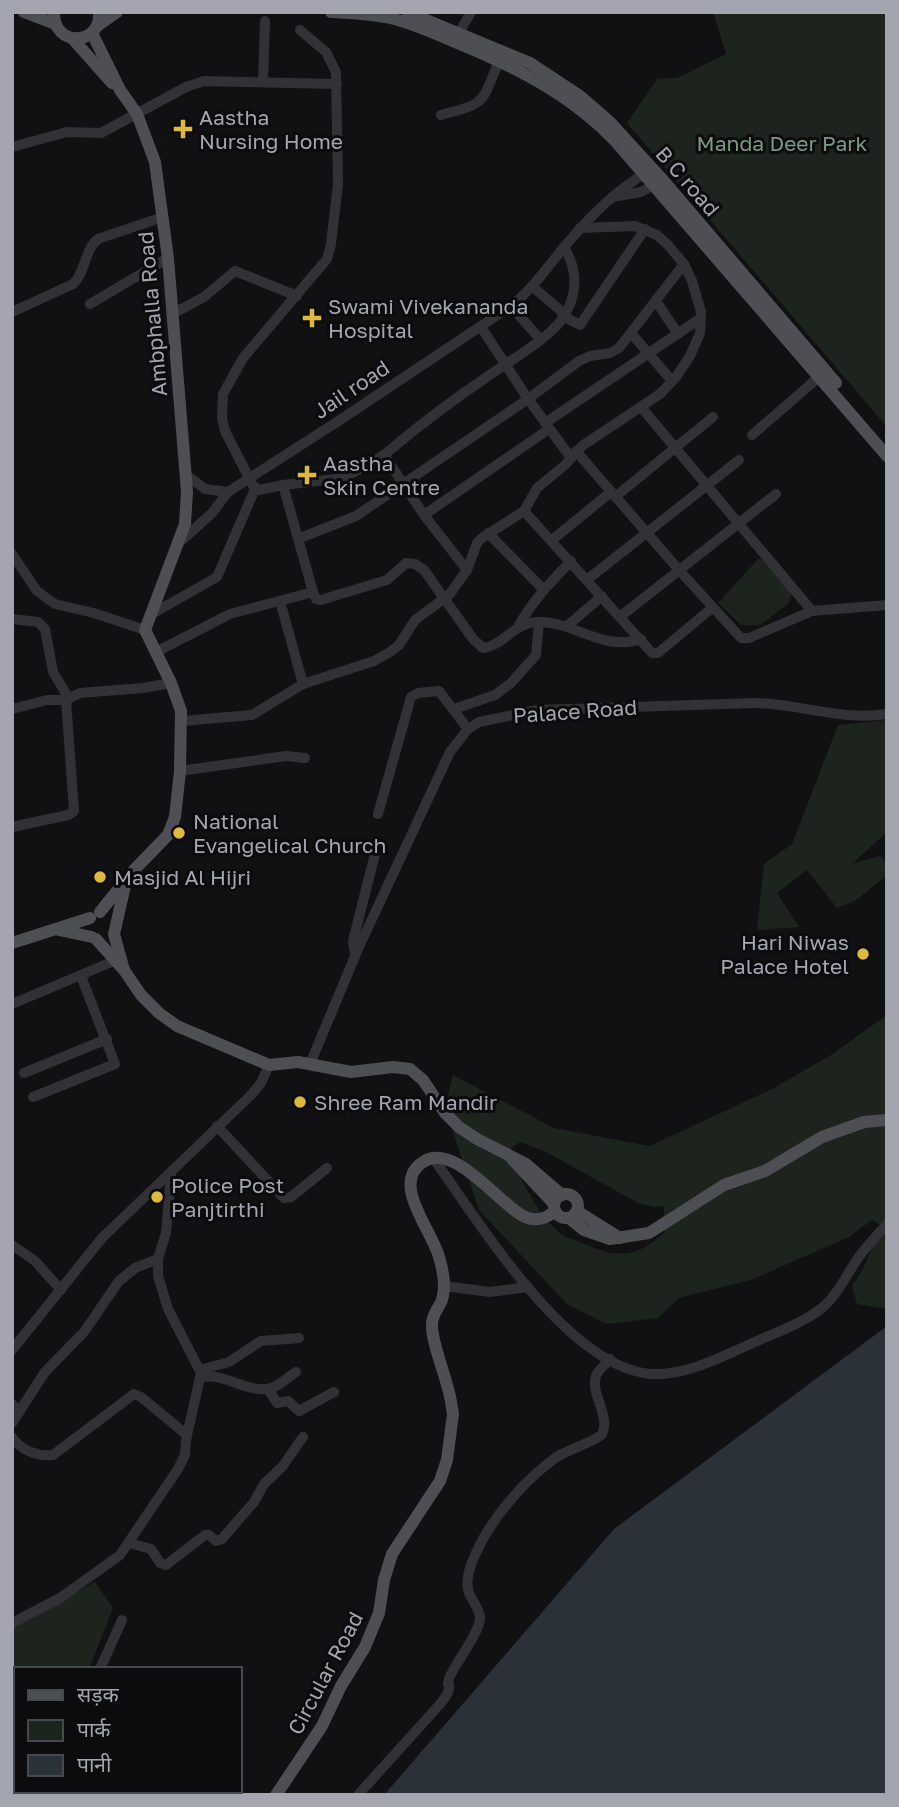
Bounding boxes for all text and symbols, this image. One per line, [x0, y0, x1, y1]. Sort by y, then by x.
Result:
place label: Aastha Nursing Home [199, 104, 343, 154]
marker: Aastha Nursing Home [173, 119, 193, 139]
park label: Manda Deer Park [697, 130, 868, 156]
street label: B C road [651, 141, 725, 221]
street label: Ambphalla Road [132, 231, 172, 397]
place label: Swami Vivekananda Hospital [328, 293, 528, 343]
marker: Swami Vivekananda Hospital [302, 308, 322, 328]
street label: Jail road [308, 354, 394, 424]
place label: Aastha Skin Centre [323, 450, 440, 500]
marker: Aastha Skin Centre [297, 465, 317, 485]
street label: Palace Road [512, 694, 638, 728]
place label: National Evangelical Church [193, 808, 386, 858]
marker: National Evangelical Church [171, 825, 187, 841]
place label: Masjid Al Hijri [114, 864, 251, 890]
marker: Masjid Al Hijri [92, 869, 108, 885]
place label: Hari Niwas Palace Hotel [720, 929, 849, 979]
marker: Hari Niwas Palace Hotel [855, 946, 871, 962]
place label: Shree Ram Mandir [314, 1089, 497, 1115]
marker: Shree Ram Mandir [292, 1094, 308, 1110]
place label: Police Post Panjtirthi [171, 1172, 284, 1222]
marker: Police Post Panjtirthi [149, 1189, 165, 1205]
street label: Circular Road [282, 1607, 368, 1739]
legend [14, 1667, 242, 1793]
text: सड़क [77, 1681, 119, 1707]
text: पार्क [77, 1716, 111, 1742]
text: पानी [77, 1751, 112, 1777]

